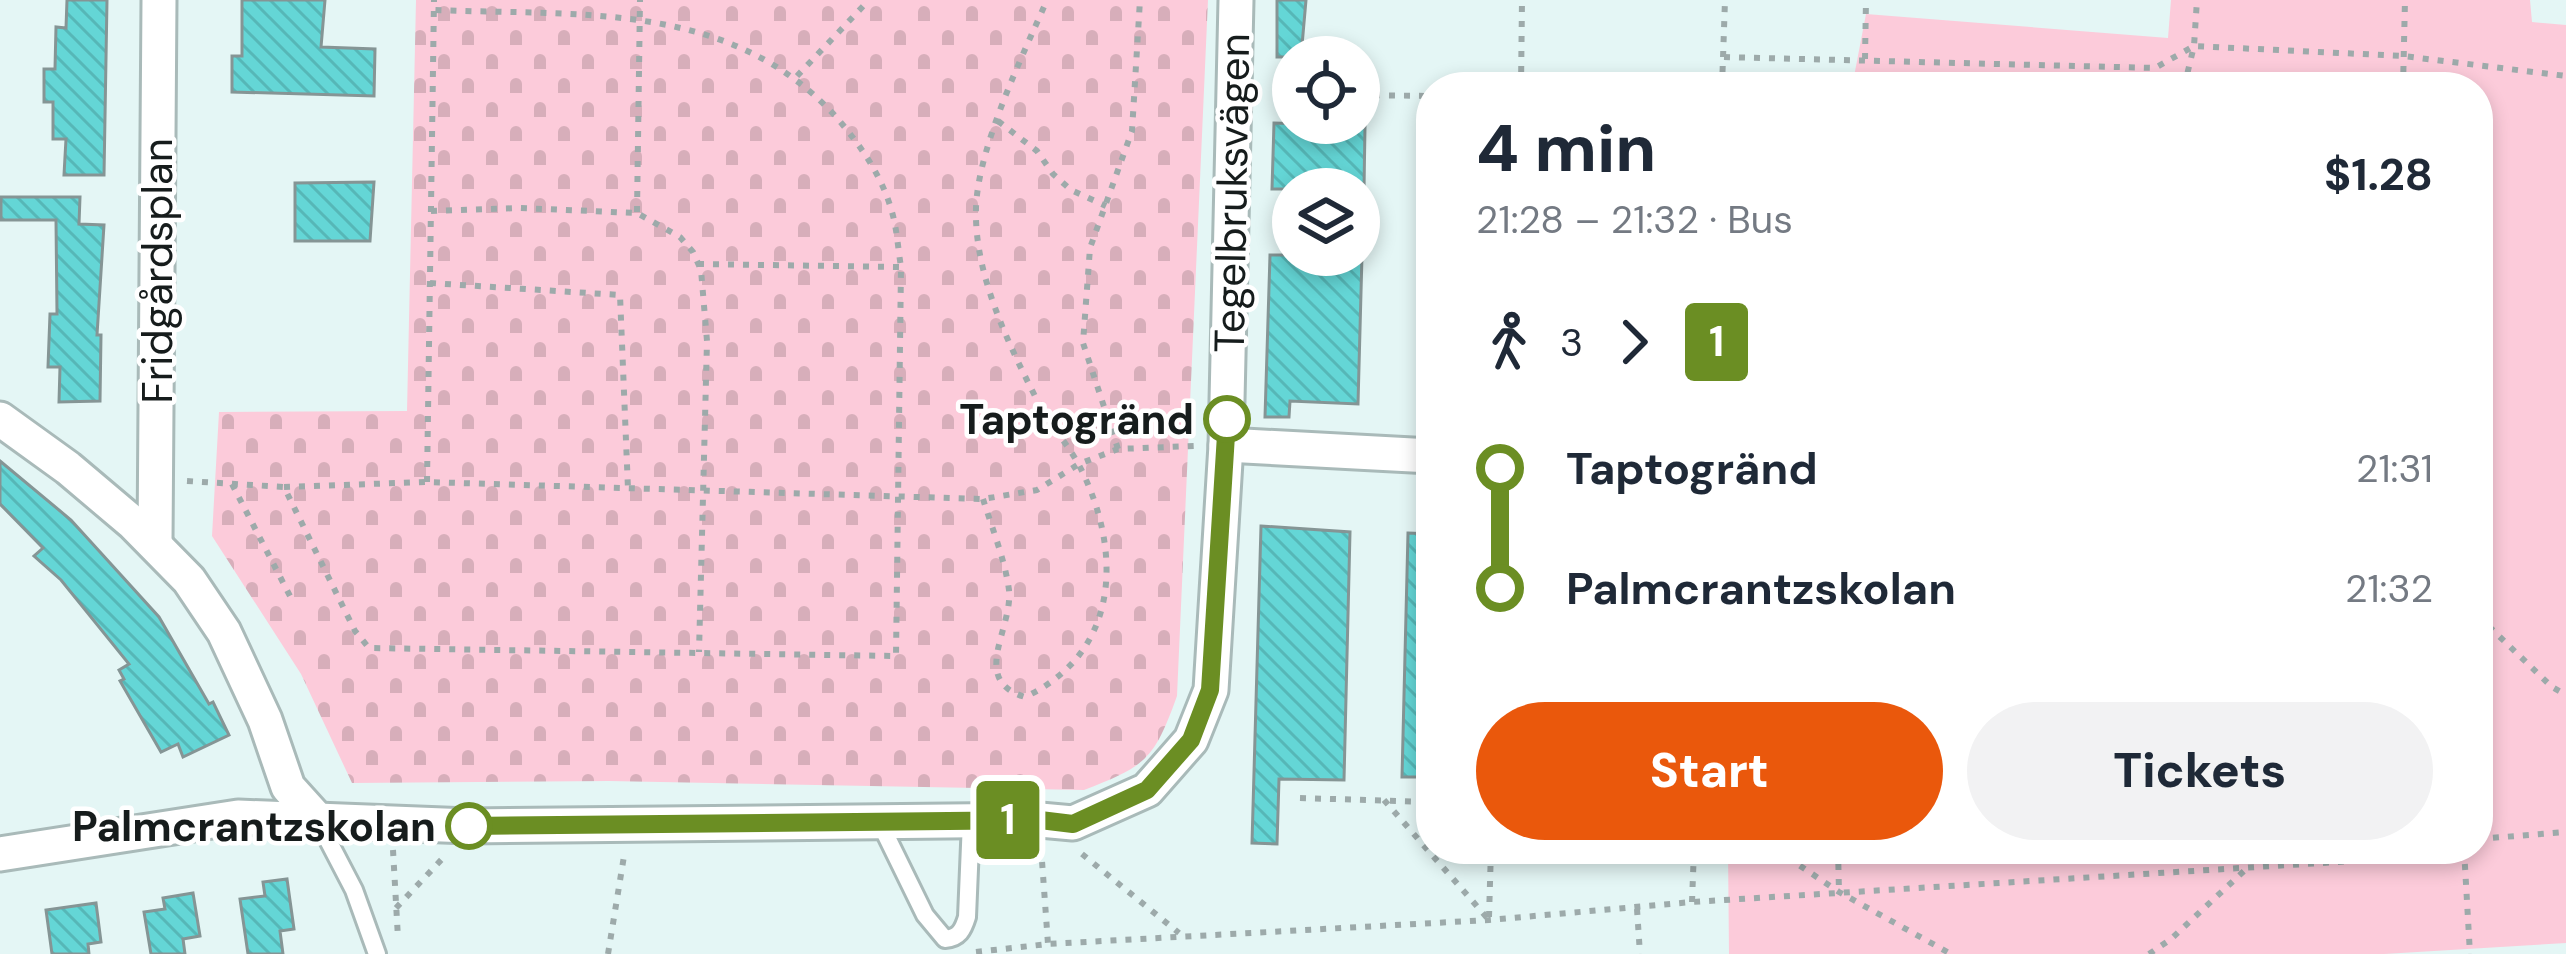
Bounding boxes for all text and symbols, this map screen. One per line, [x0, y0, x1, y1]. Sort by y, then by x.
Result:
street label: Tegelbruksvägen [1202, 33, 1262, 353]
map controls [1272, 36, 1380, 276]
button: locate [1272, 36, 1380, 144]
text: 4 min [1476, 106, 1656, 191]
street label: Fridgårdsplan [130, 138, 185, 404]
text: $1.28 [2324, 145, 2433, 204]
button: layers [1272, 168, 1380, 276]
text: 21:28 – 21:32 · Bus [1476, 194, 1793, 245]
icon: walk [1476, 309, 1542, 375]
icon: forward [1601, 309, 1667, 375]
text: 1 [1709, 314, 1724, 369]
text: 3 [1560, 317, 1583, 368]
place label: Taptogränd [959, 392, 1194, 447]
marker: Taptogränd [1205, 397, 1249, 441]
text: Taptogränd [1566, 439, 1818, 498]
text: 21:31 [2356, 443, 2433, 494]
text: Palmcrantzskolan [1566, 559, 1956, 618]
text: 21:32 [2345, 563, 2433, 614]
button: Start [1476, 702, 1943, 840]
button: Tickets [1967, 702, 2433, 840]
line badge: 1 [969, 781, 1047, 859]
text: 1 [1000, 792, 1016, 847]
place label: Palmcrantzskolan [72, 799, 436, 854]
marker: Palmcrantzskolan [447, 804, 491, 848]

